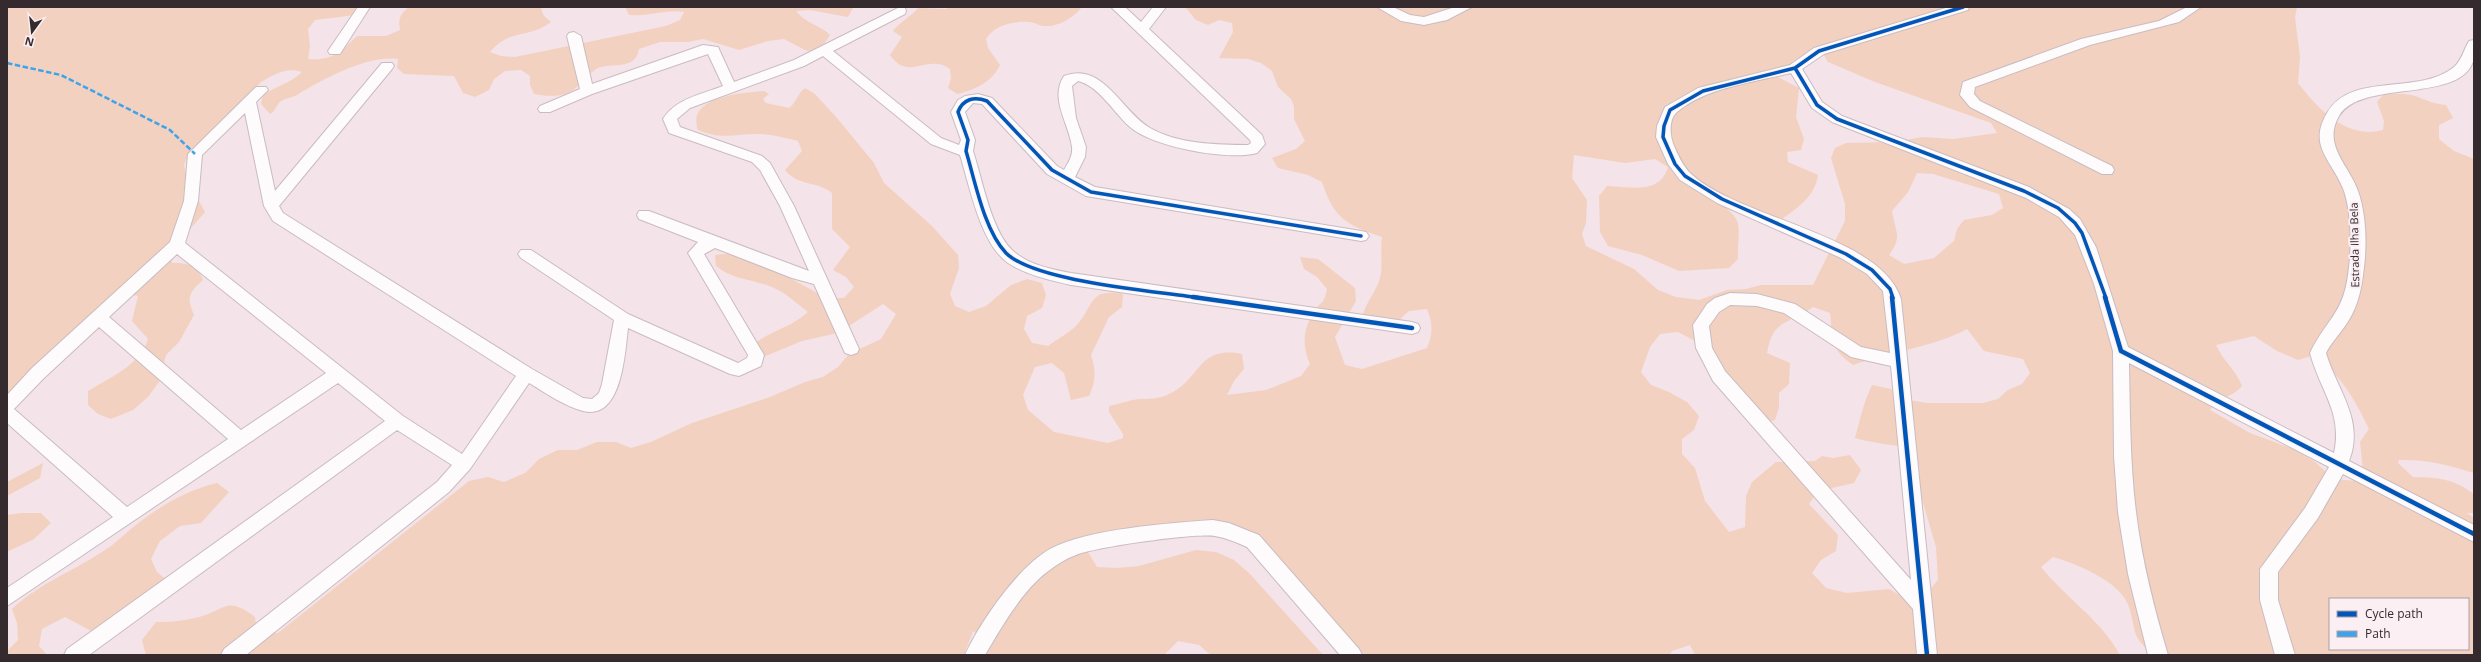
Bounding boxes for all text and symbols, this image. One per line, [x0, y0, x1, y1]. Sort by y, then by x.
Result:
north arrow [12, 12, 52, 52]
text: N [23, 34, 36, 51]
street label: Estrada Ilha Bela [2346, 202, 2362, 288]
legend [2329, 598, 2469, 650]
text: Cycle path [2365, 605, 2423, 622]
text: Path [2365, 625, 2391, 642]

